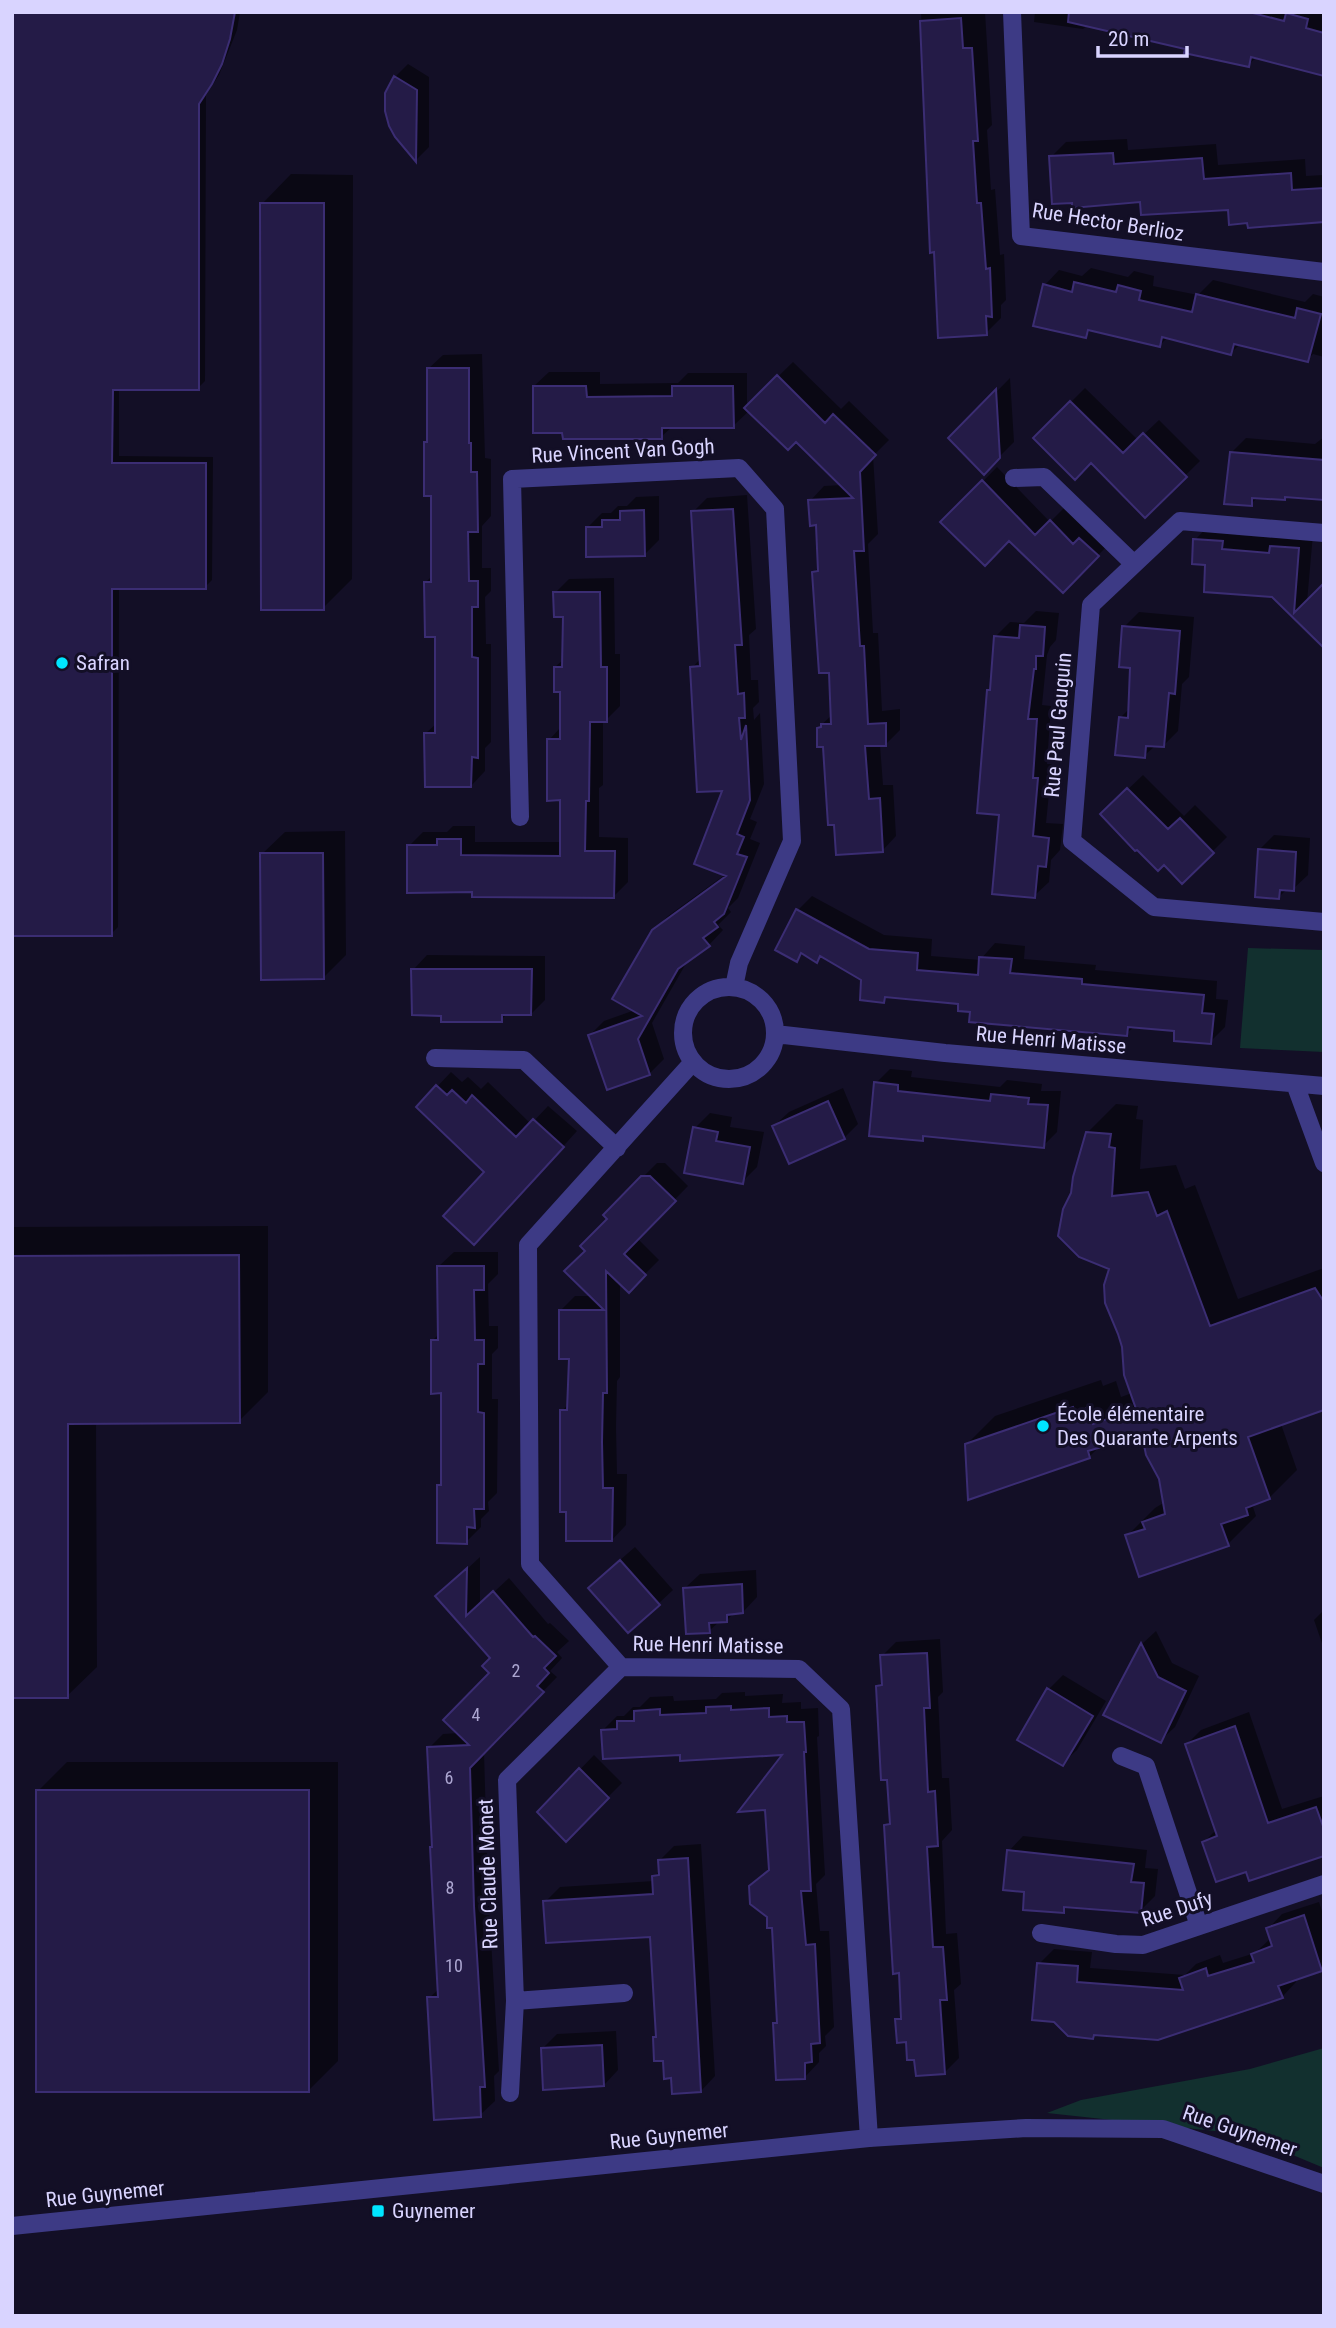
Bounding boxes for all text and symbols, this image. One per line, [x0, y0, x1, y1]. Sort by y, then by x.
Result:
scale bar [1098, 14, 1187, 58]
text: 20 m [1108, 27, 1149, 51]
street label: Rue Hector Berlioz [1030, 198, 1186, 246]
street label: Rue Vincent Van Gogh [531, 434, 715, 468]
place label: Safran [76, 651, 130, 675]
street label: Rue Paul Gauguin [1040, 652, 1076, 798]
marker: Safran [54, 655, 70, 671]
street label: Rue Henri Matisse [975, 1021, 1127, 1059]
place label: École élémentaire Des Quarante Arpents [1057, 1402, 1238, 1450]
marker: École élémentaire Des Quarante Arpents [1035, 1418, 1051, 1434]
street label: Rue Henri Matisse [632, 1632, 784, 1658]
house number: 2 [512, 1660, 521, 1681]
house number: 4 [472, 1704, 481, 1725]
house number: 6 [445, 1767, 453, 1788]
street label: Rue Claude Monet [473, 1798, 503, 1950]
house number: 8 [446, 1877, 454, 1898]
street label: Rue Dufy [1138, 1886, 1216, 1932]
house number: 10 [445, 1955, 463, 1976]
street label: Rue Guynemer [1180, 2100, 1300, 2162]
street label: Rue Guynemer [608, 2118, 730, 2154]
street label: Rue Guynemer [44, 2176, 166, 2212]
place label: Guynemer [392, 2199, 475, 2223]
marker: Guynemer [370, 2203, 386, 2219]

